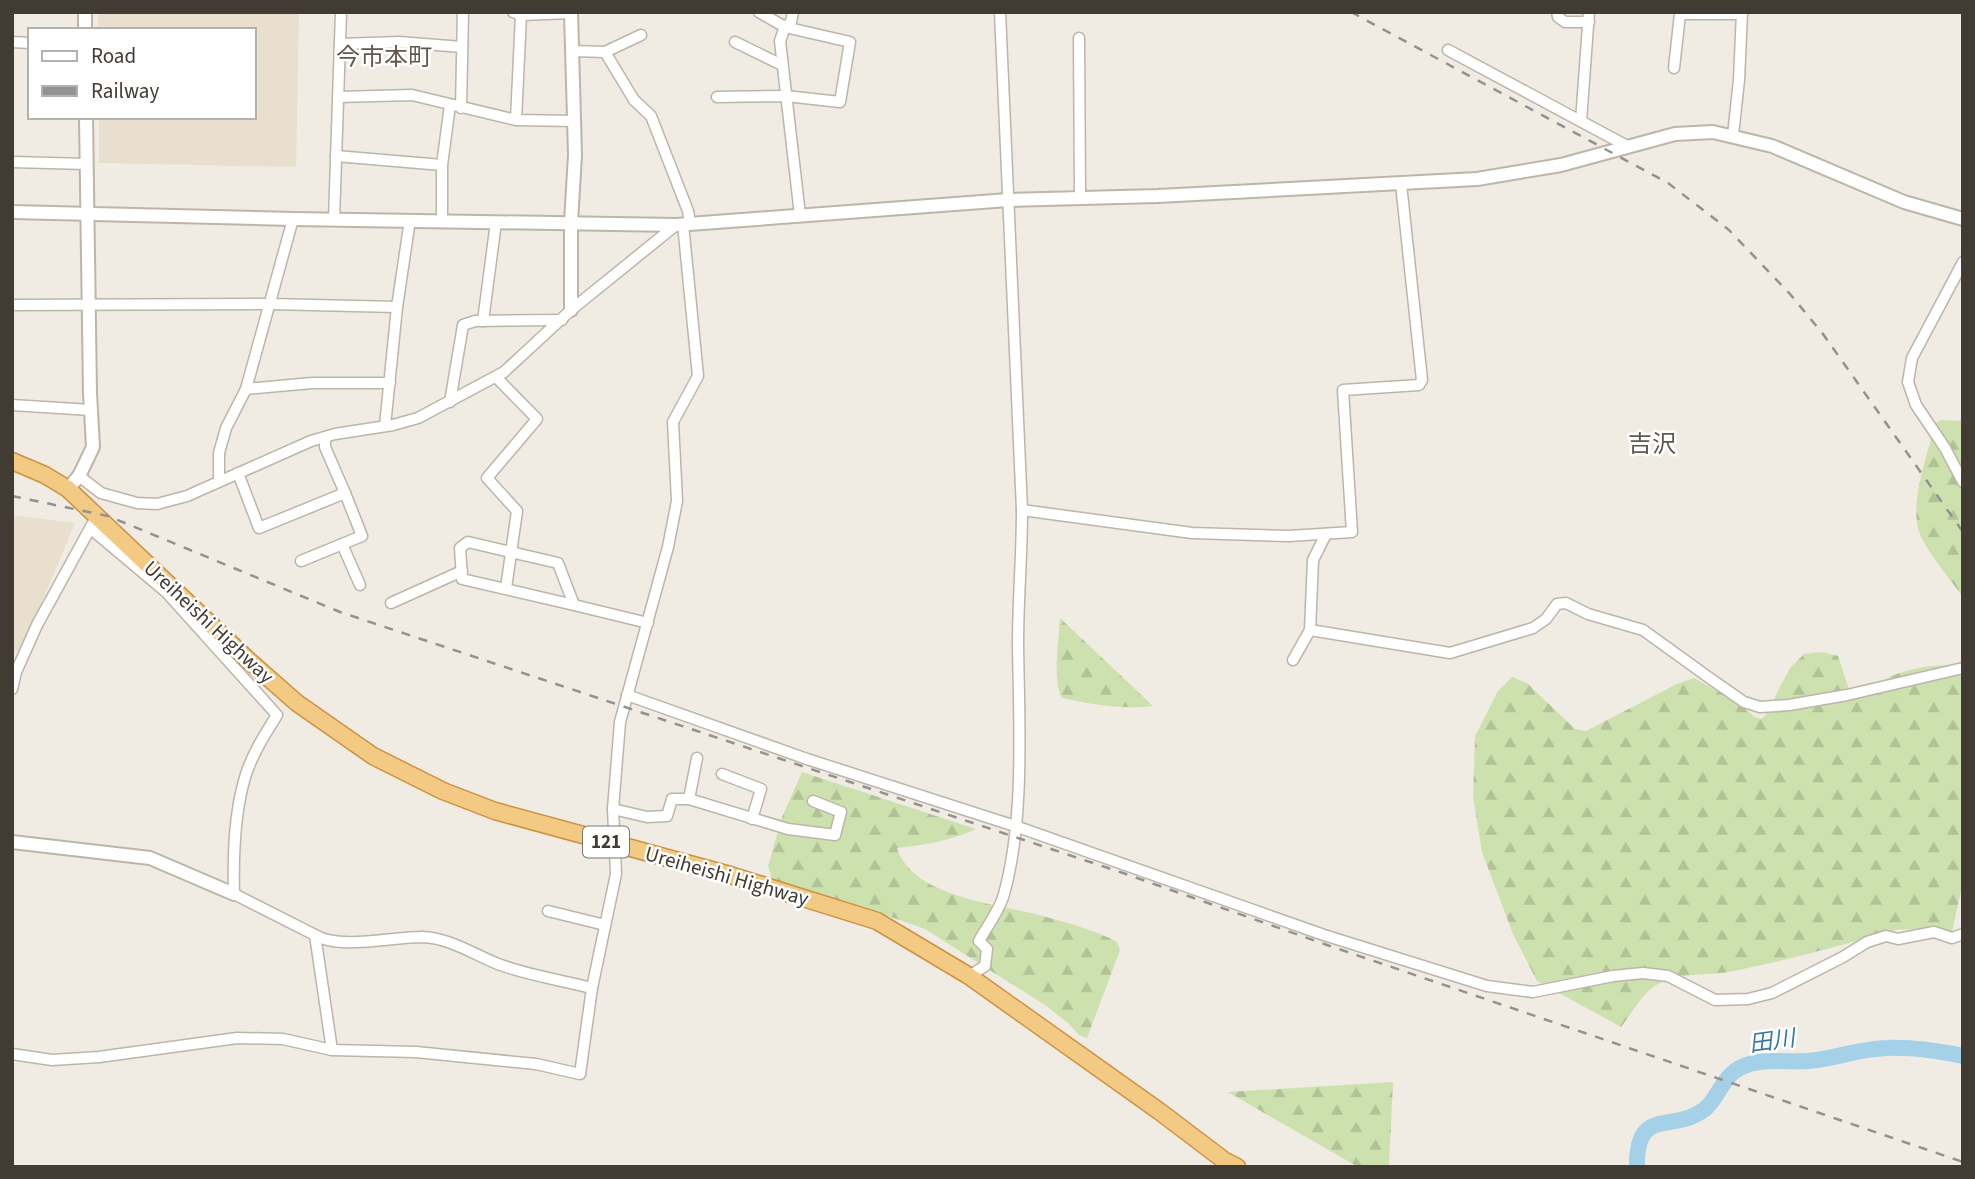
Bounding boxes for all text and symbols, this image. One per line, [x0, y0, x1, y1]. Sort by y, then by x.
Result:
legend [28, 28, 256, 119]
district label: 今市本町 [336, 40, 432, 75]
text: Road [91, 41, 136, 71]
text: Railway [91, 76, 159, 106]
district label: 吉沢 [1628, 427, 1676, 462]
street label: Ureiheishi Highway [137, 553, 281, 691]
road number: 121 [583, 827, 629, 858]
street label: Ureiheishi Highway [642, 838, 813, 914]
water label: 田川 [1747, 1021, 1800, 1061]

